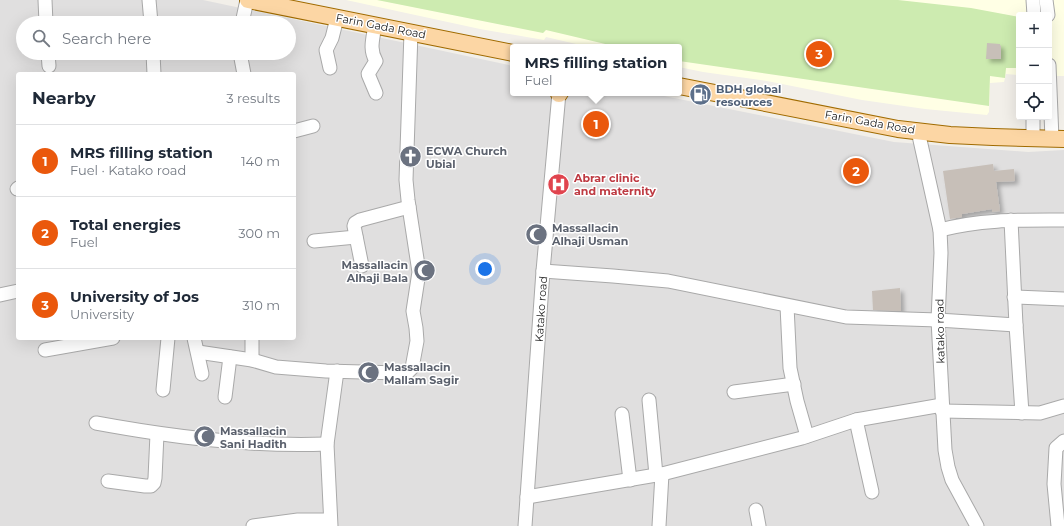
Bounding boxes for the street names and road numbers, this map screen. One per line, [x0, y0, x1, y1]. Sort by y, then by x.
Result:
street label: Farin Gada Road [335, 10, 427, 42]
street label: Farin Gada Road [824, 107, 916, 137]
street label: Katako road [532, 276, 550, 342]
street label: katako road [932, 298, 948, 364]

